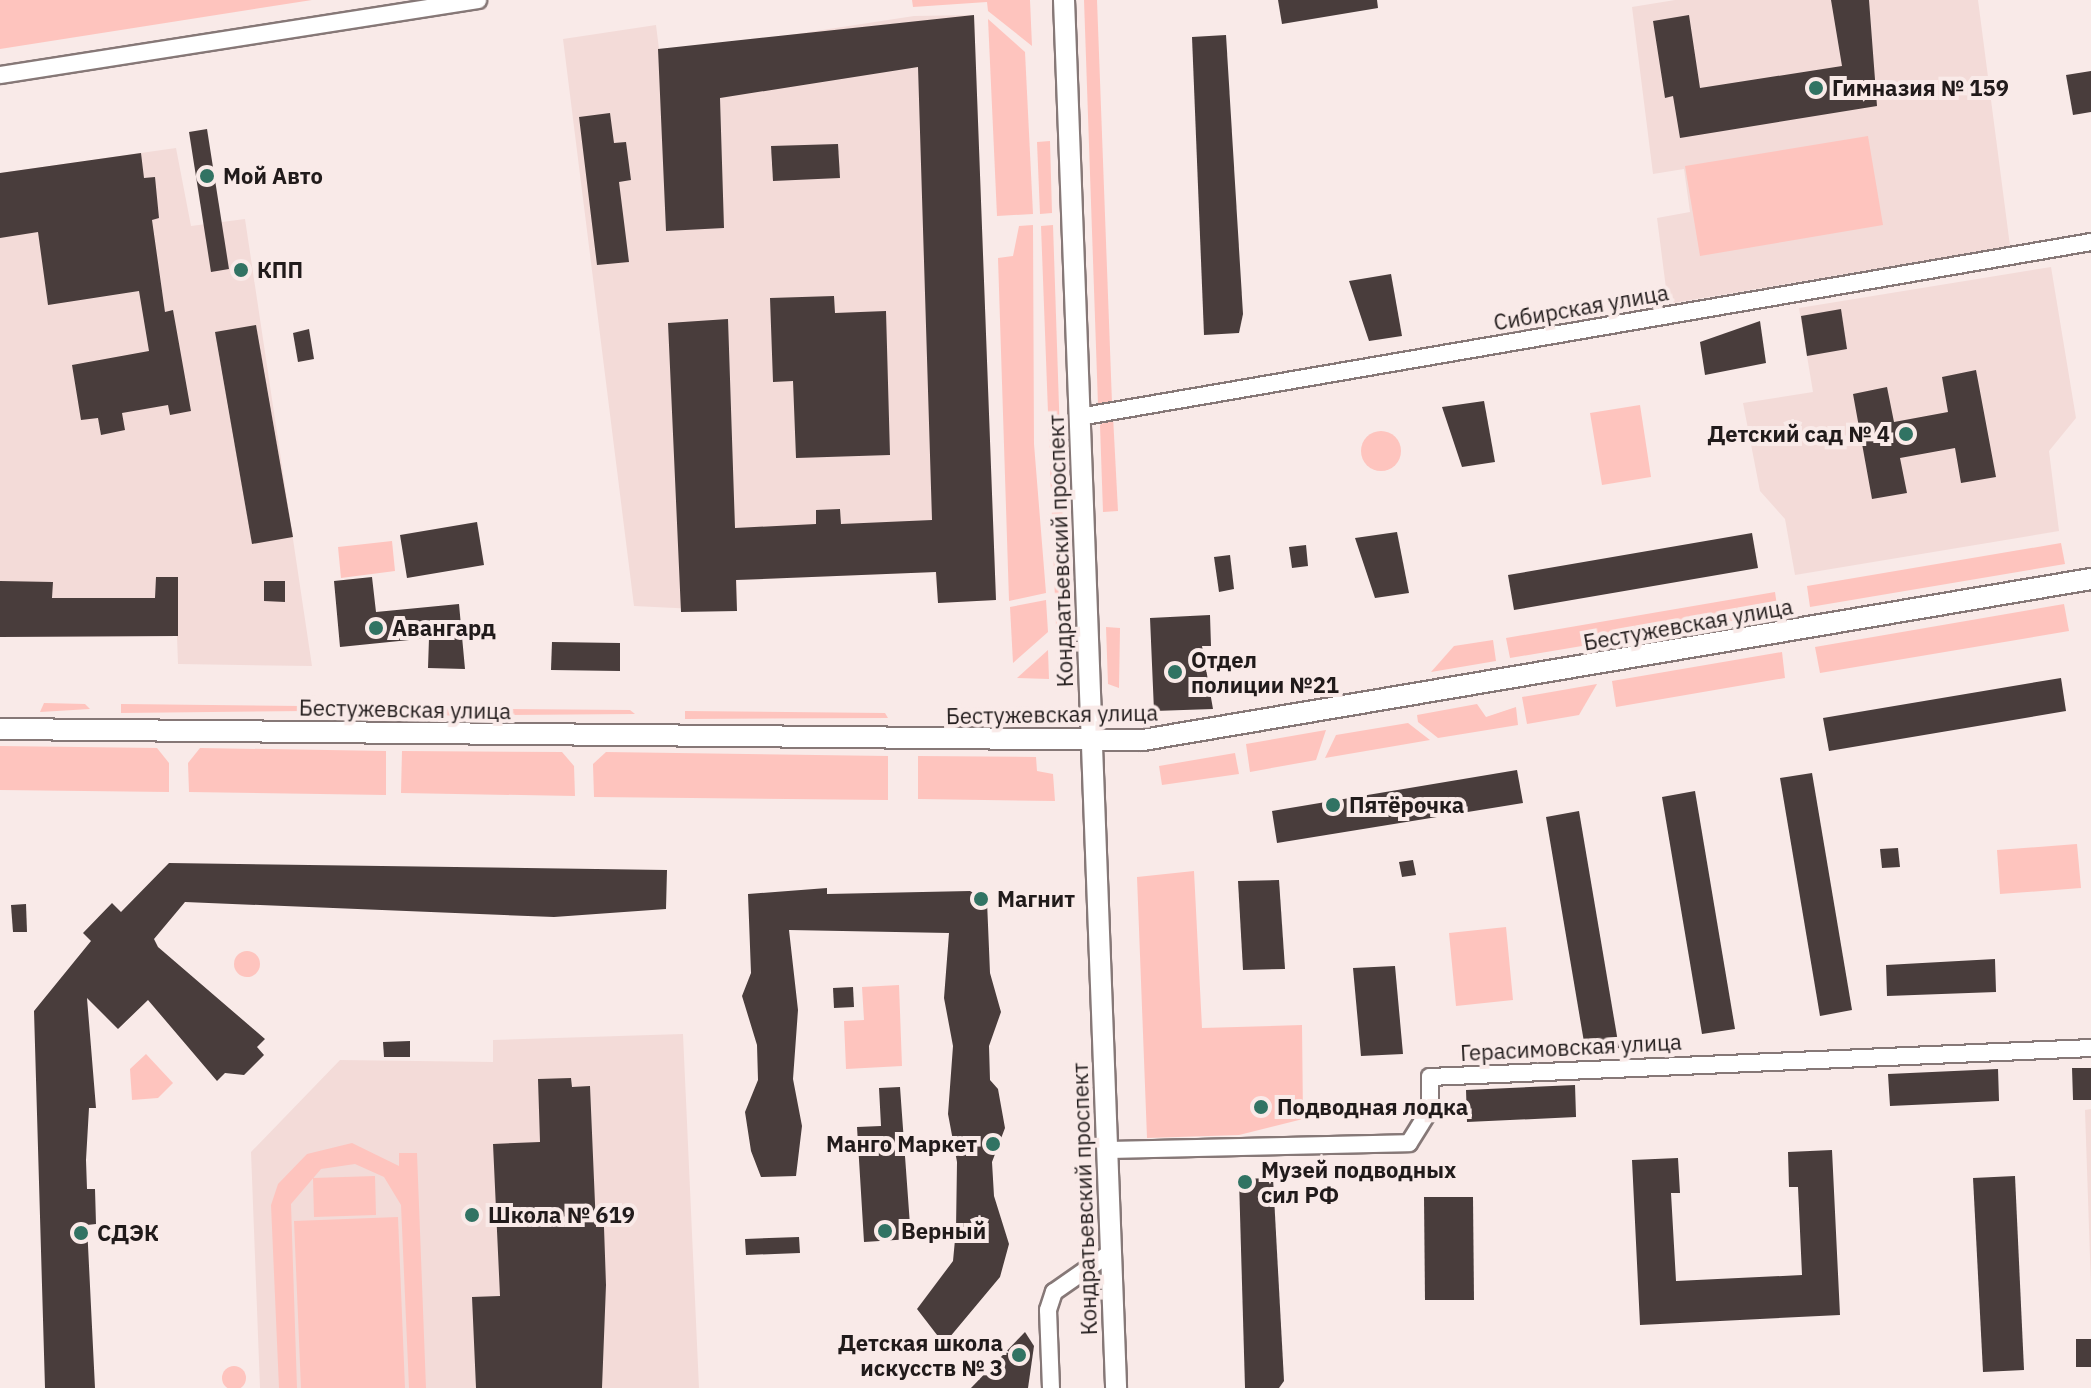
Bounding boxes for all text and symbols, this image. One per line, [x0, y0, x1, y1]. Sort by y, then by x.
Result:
place label: Гимназия № 159 [1832, 75, 2009, 101]
marker: Гимназия № 159 [1807, 79, 1825, 97]
place label: Мой Авто [223, 163, 323, 189]
marker: Мой Авто [198, 167, 216, 185]
place label: КПП [257, 257, 303, 283]
marker: КПП [232, 261, 250, 279]
street label: Сибирская улица [1491, 279, 1671, 335]
street label: Кондратьевский проспект [1042, 414, 1078, 688]
place label: Детский сад № 4 [1707, 421, 1890, 447]
marker: Детский сад № 4 [1897, 425, 1915, 443]
street label: Бестужевская улица [1581, 593, 1795, 655]
place label: Авангард [392, 615, 496, 641]
marker: Авангард [367, 619, 385, 637]
place label: Отдел полиции №21 [1191, 646, 1339, 698]
marker: Отдел полиции №21 [1166, 663, 1184, 681]
street label: Бестужевская улица [299, 694, 511, 724]
street label: Бестужевская улица [946, 699, 1158, 729]
place label: Пятёрочка [1349, 792, 1464, 818]
marker: Пятёрочка [1324, 796, 1342, 814]
place label: Магнит [997, 886, 1075, 912]
marker: Магнит [972, 890, 990, 908]
street label: Герасимовская улица [1460, 1028, 1682, 1066]
street label: Кондратьевский проспект [1066, 1062, 1102, 1336]
place label: Подводная лодка [1277, 1094, 1468, 1120]
marker: Подводная лодка [1252, 1098, 1270, 1116]
place label: Манго Маркет [826, 1131, 977, 1157]
marker: Манго Маркет [984, 1135, 1002, 1153]
place label: Музей подводных сил РФ [1261, 1156, 1456, 1208]
marker: Музей подводных сил РФ [1236, 1173, 1254, 1191]
place label: Школа № 619 [488, 1202, 635, 1228]
marker: Школа № 619 [463, 1206, 481, 1224]
place label: Верный [901, 1218, 986, 1244]
place label: СДЭК [97, 1220, 159, 1246]
marker: Верный [876, 1222, 894, 1240]
marker: СДЭК [72, 1224, 90, 1242]
place label: Детская школа искусств № 3 [838, 1329, 1003, 1380]
marker: Детская школа искусств № 3 [1010, 1346, 1028, 1364]

